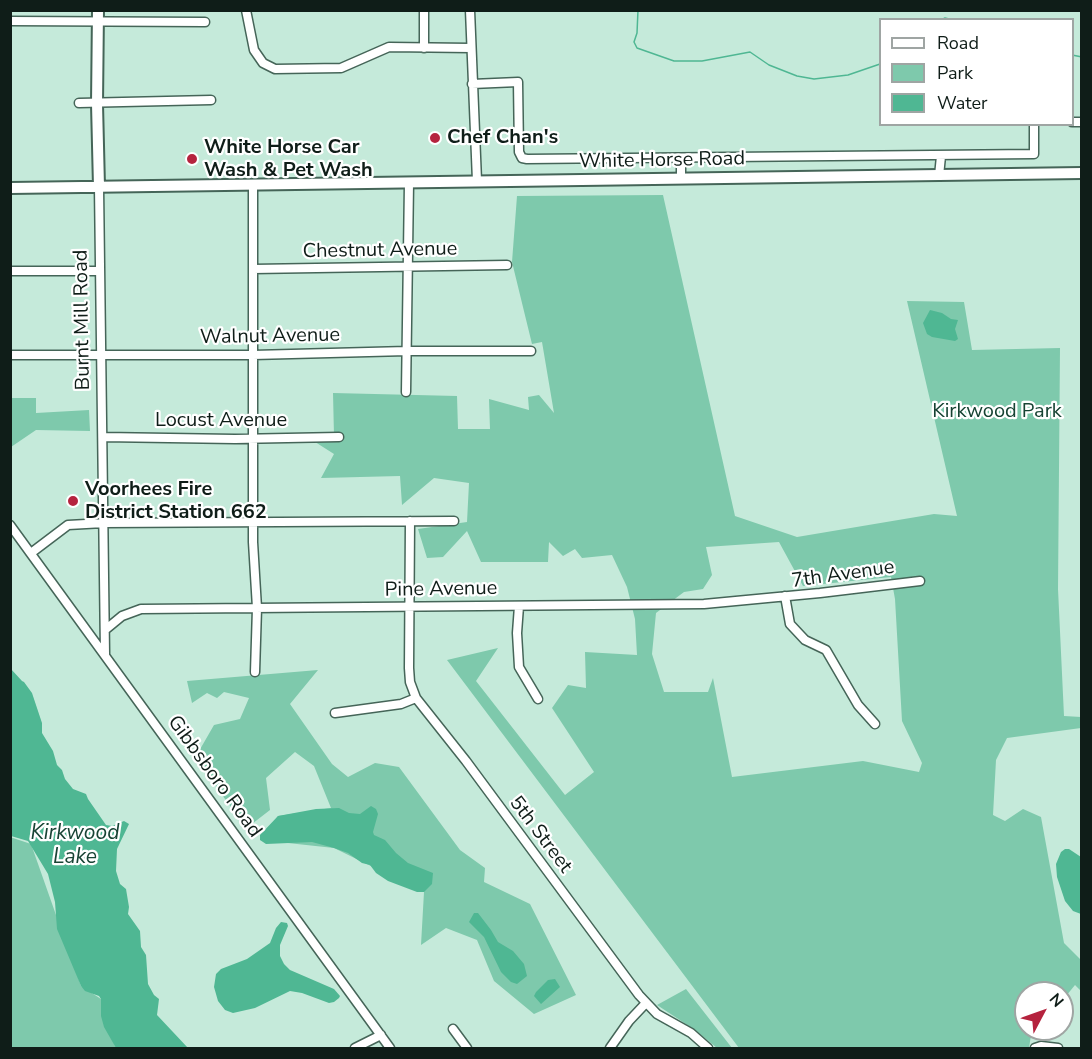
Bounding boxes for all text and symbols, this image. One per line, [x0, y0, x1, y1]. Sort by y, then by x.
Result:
legend [879, 18, 1074, 126]
text: Road [937, 31, 979, 55]
text: Park [937, 61, 973, 85]
text: Water [937, 91, 988, 115]
place label: Chef Chan's [447, 126, 558, 150]
marker: Chef Chan's [428, 131, 442, 145]
place label: White Horse Car Wash & Pet Wash [204, 136, 373, 183]
street label: White Horse Road [579, 148, 745, 174]
marker: White Horse Car Wash & Pet Wash [185, 152, 199, 166]
street label: Chestnut Avenue [302, 238, 458, 264]
street label: Burnt Mill Road [70, 249, 96, 391]
street label: Walnut Avenue [200, 324, 340, 350]
park label: Kirkwood Park [932, 400, 1062, 424]
street label: Locust Avenue [155, 409, 287, 433]
place label: Voorhees Fire District Station 662 [85, 478, 267, 525]
marker: Voorhees Fire District Station 662 [66, 494, 80, 508]
street label: 7th Avenue [790, 556, 896, 594]
street label: Pine Avenue [385, 577, 497, 603]
street label: Gibbsboro Road [162, 711, 266, 843]
street label: 5th Street [503, 792, 577, 878]
water label: Kirkwood Lake [31, 821, 119, 871]
north arrow [1014, 981, 1074, 1041]
text: N [1044, 989, 1068, 1012]

